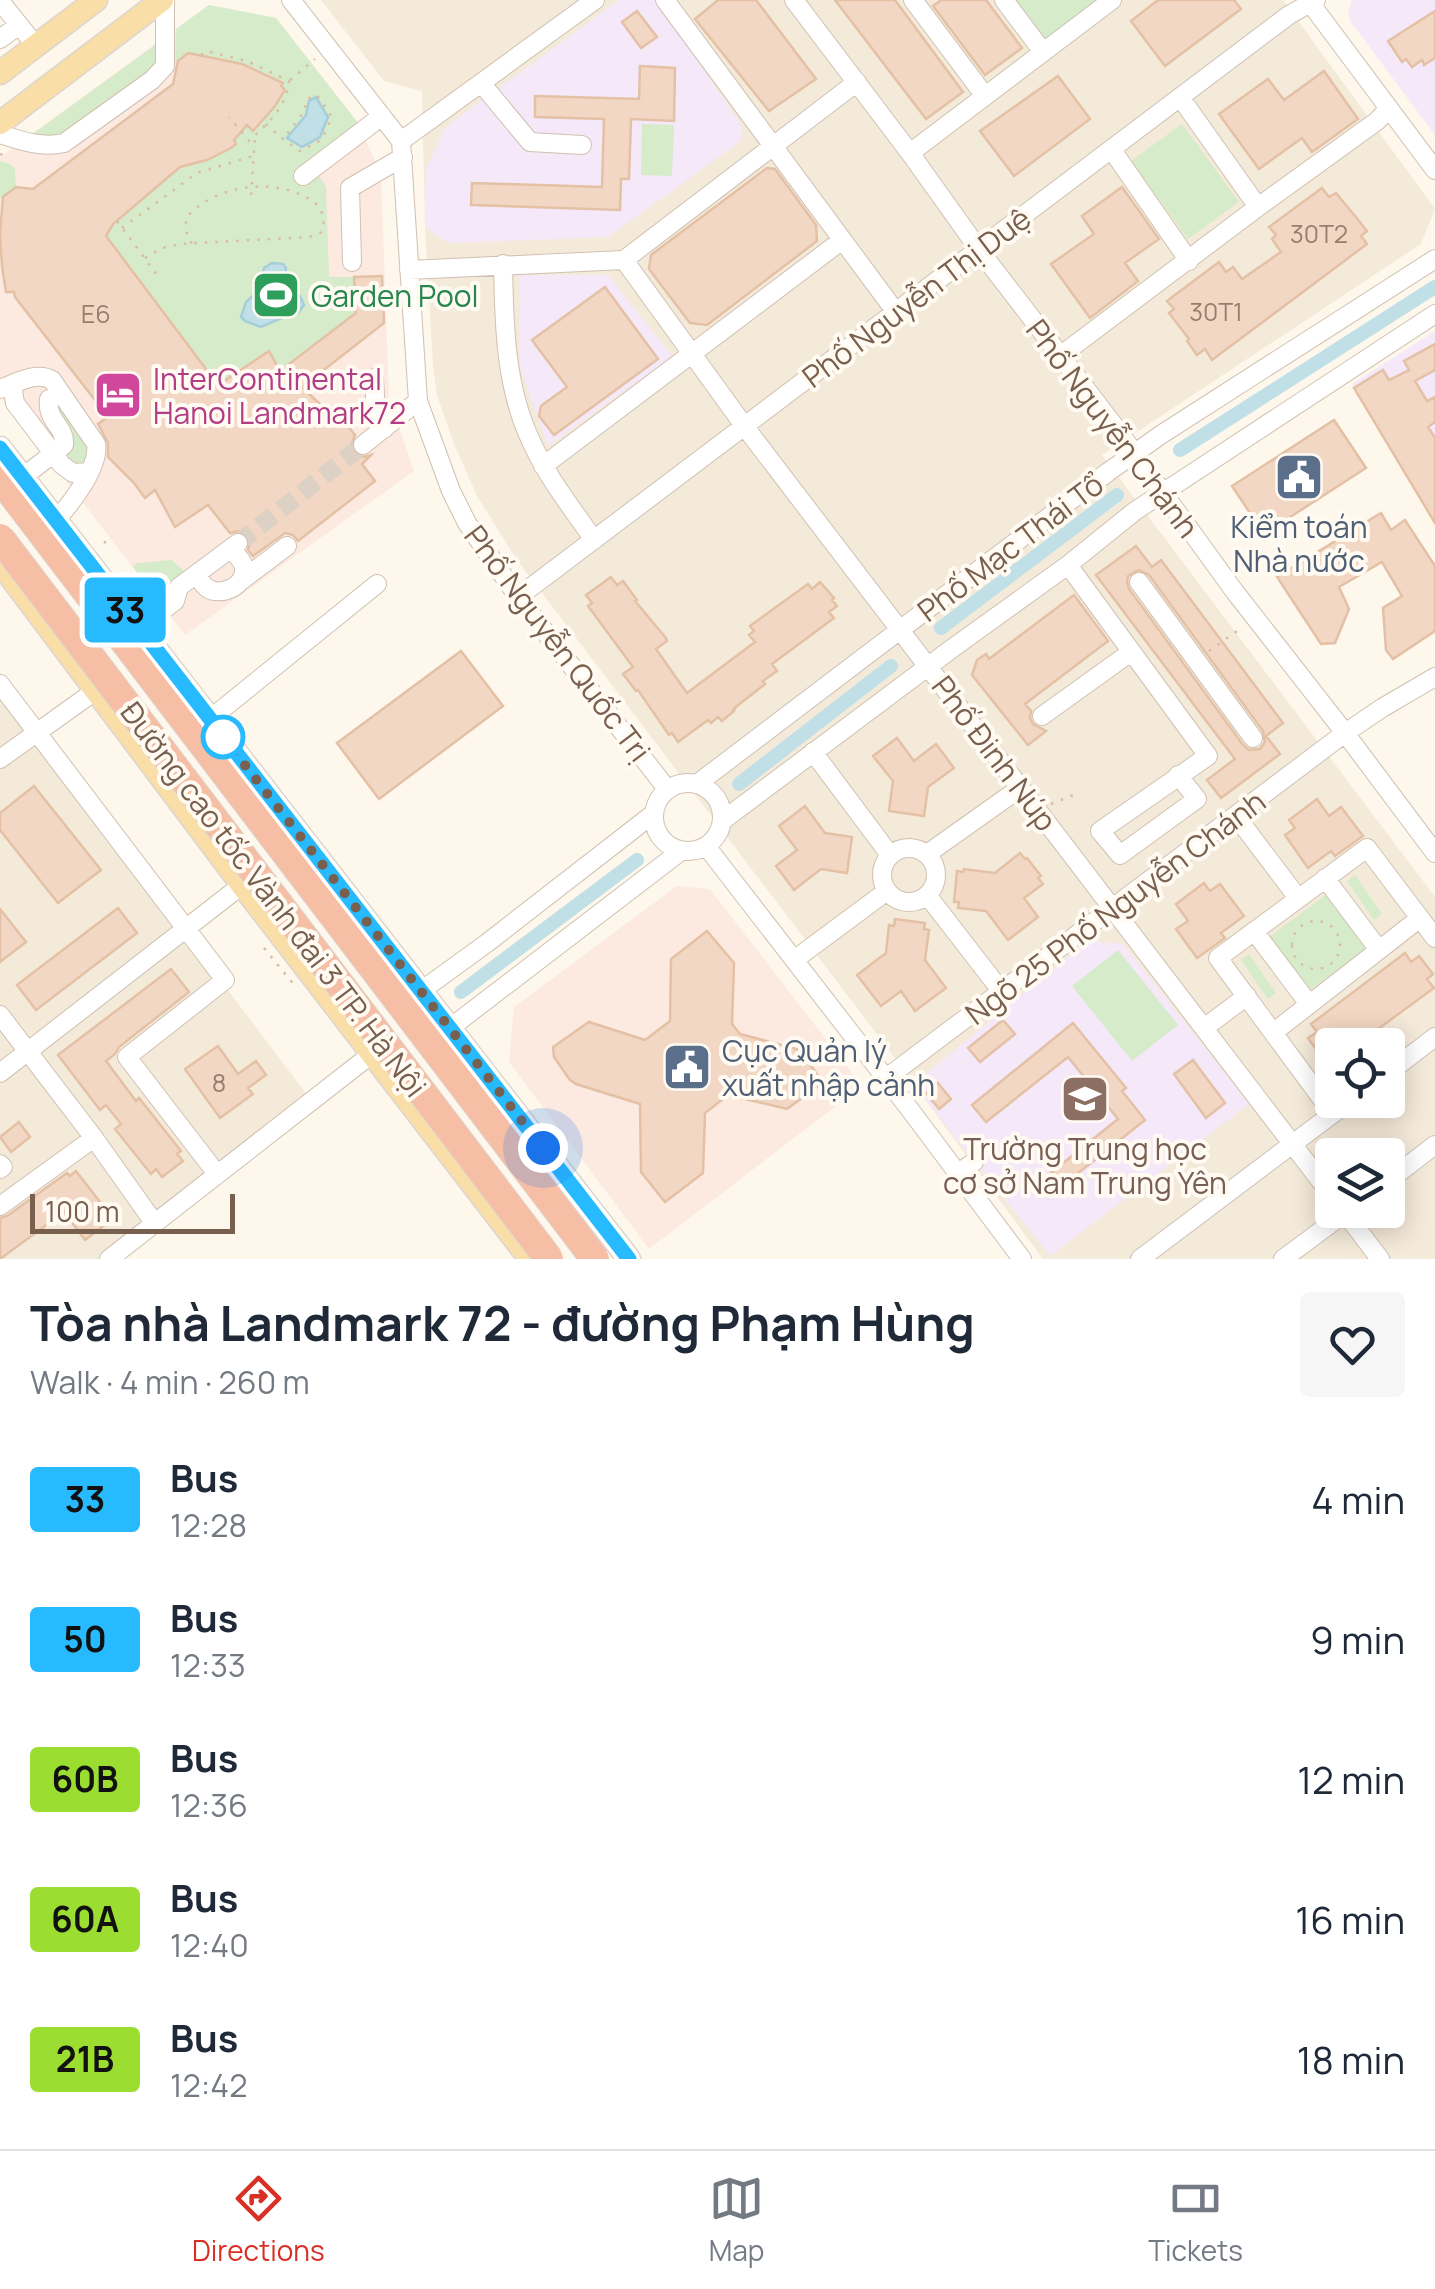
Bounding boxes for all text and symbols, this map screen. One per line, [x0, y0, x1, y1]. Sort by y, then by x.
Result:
street label: Phố Nguyễn Thị Duệ [793, 198, 1039, 396]
house number: 30T2 [1290, 216, 1348, 251]
sports icon: Garden Pool [250, 269, 302, 321]
place label: Garden Pool [311, 275, 479, 316]
house number: 30T1 [1189, 294, 1243, 329]
house number: E6 [81, 296, 111, 331]
street label: Phố Nguyễn Chánh [1017, 310, 1209, 546]
place label: InterContinental Hanoi Landmark72 [153, 358, 406, 433]
hotel icon: InterContinental Hanoi Landmark72 [92, 369, 144, 421]
public building icon: Kiểm toán Nhà nước [1273, 451, 1325, 503]
street label: Phố Mạc Thái Tổ [909, 463, 1112, 630]
place label: Kiểm toán Nhà nước [1231, 506, 1367, 581]
street label: Phố Nguyễn Quốc Trị [456, 516, 660, 770]
line badge: 33 [80, 578, 170, 642]
text: 33 [105, 586, 145, 634]
street label: Phố Đinh Núp [923, 667, 1067, 839]
street label: Đường cao tốc Vành đai 3 TP. Hà Nội [112, 693, 436, 1105]
unlabelled marker [202, 716, 244, 758]
street label: Ngõ 25 Phố Nguyễn Chánh [957, 780, 1273, 1034]
map controls [1315, 1028, 1405, 1228]
button: locate [1315, 1028, 1405, 1118]
place label: Cục Quản lý xuất nhập cảnh [722, 1030, 935, 1105]
public building icon: Cục Quản lý xuất nhập cảnh [661, 1041, 713, 1093]
house number: 8 [212, 1065, 226, 1100]
school or university icon: Trường Trung học cơ sở Nam Trung Yên [1059, 1073, 1111, 1125]
your location [518, 1123, 568, 1173]
place label: Trường Trung học cơ sở Nam Trung Yên [943, 1128, 1227, 1203]
button: layers [1315, 1138, 1405, 1228]
scale bar [30, 1189, 235, 1234]
text: 100 m [45, 1192, 119, 1230]
text: Tòa nhà Landmark 72 - đường Phạm Hùng [30, 1290, 975, 1355]
button: heart [1300, 1292, 1405, 1397]
text: Walk · 4 min · 260 m [30, 1360, 310, 1404]
text: Bus [170, 1451, 238, 1503]
text: 4 min [1311, 1473, 1405, 1525]
text: 33 [65, 1475, 105, 1523]
text: 12:28 [170, 1503, 247, 1547]
text: Bus [170, 1591, 238, 1643]
text: 9 min [1310, 1613, 1405, 1665]
text: 50 [63, 1615, 107, 1663]
text: 12:33 [170, 1643, 246, 1687]
text: Bus [170, 1731, 238, 1783]
text: 12 min [1297, 1753, 1405, 1805]
text: 60B [52, 1755, 118, 1803]
text: 12:36 [170, 1783, 248, 1827]
text: Bus [170, 1871, 238, 1923]
text: 16 min [1295, 1893, 1405, 1945]
text: 60A [51, 1895, 119, 1943]
text: 12:40 [170, 1923, 249, 1967]
text: Bus [170, 2011, 238, 2063]
text: 18 min [1297, 2033, 1405, 2085]
text: 21B [56, 2035, 114, 2083]
text: 12:42 [170, 2063, 247, 2107]
tab: Directions [192, 2171, 325, 2269]
tab: Map [709, 2171, 764, 2269]
tab: Tickets [1148, 2171, 1243, 2269]

